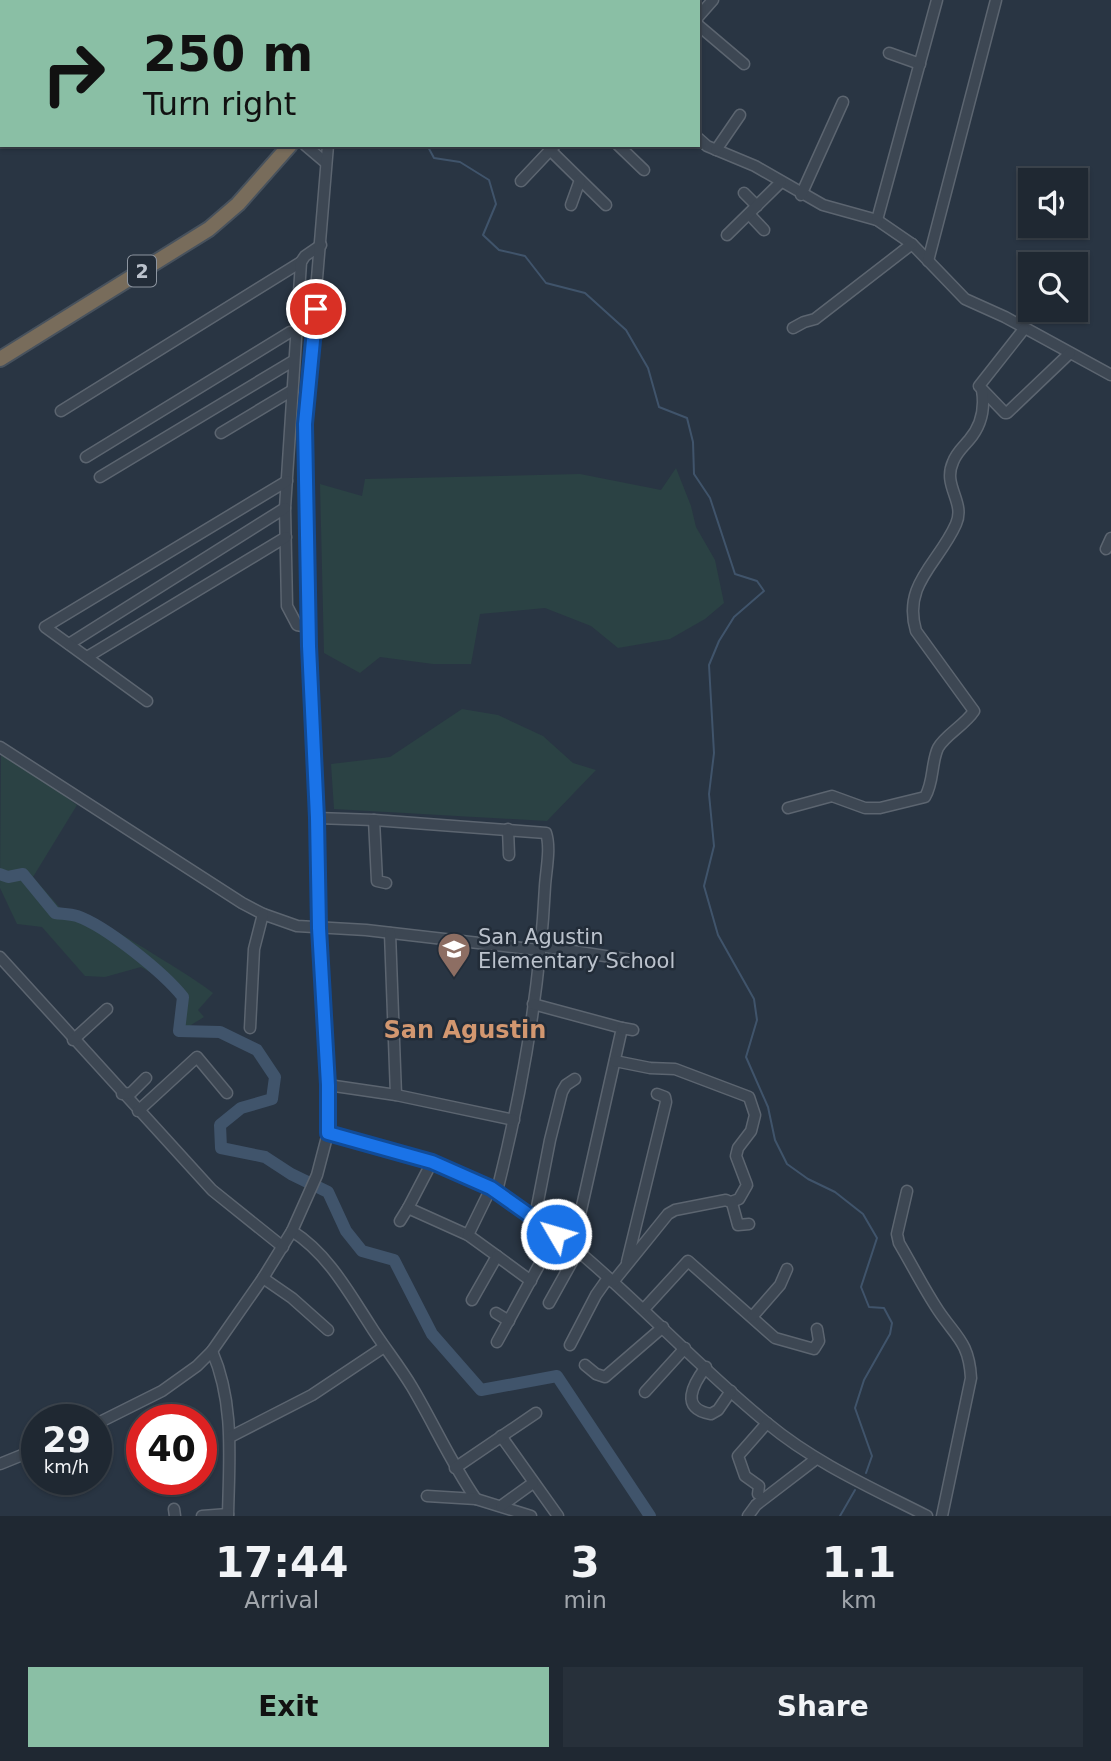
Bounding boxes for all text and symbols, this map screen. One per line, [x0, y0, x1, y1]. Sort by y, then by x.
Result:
text: 250 m [143, 26, 313, 83]
icon: right [28, 28, 119, 119]
text: Turn right [143, 85, 296, 123]
map controls [1018, 168, 1088, 322]
button: sound [1018, 168, 1088, 238]
button: search [1018, 252, 1088, 322]
road number: 2 [128, 256, 156, 286]
pin [286, 279, 346, 339]
icon: arrive [297, 290, 335, 328]
place label: San Agustin Elementary School [478, 925, 675, 973]
school or university icon: San Agustin Elementary School [435, 930, 473, 979]
district label: San Agustin [384, 1016, 546, 1044]
position arrow [519, 1197, 593, 1271]
speed limit sign: 40 [126, 1404, 217, 1495]
text: 29 [42, 1420, 91, 1460]
text: km/h [44, 1456, 89, 1477]
text: 17:44 [215, 1538, 349, 1587]
text: 3 [571, 1538, 600, 1587]
text: 1.1 [822, 1538, 896, 1587]
text: Arrival [244, 1587, 319, 1613]
text: min [563, 1587, 607, 1613]
text: km [841, 1587, 877, 1613]
button: Exit [28, 1667, 549, 1747]
button: Share [563, 1667, 1083, 1747]

